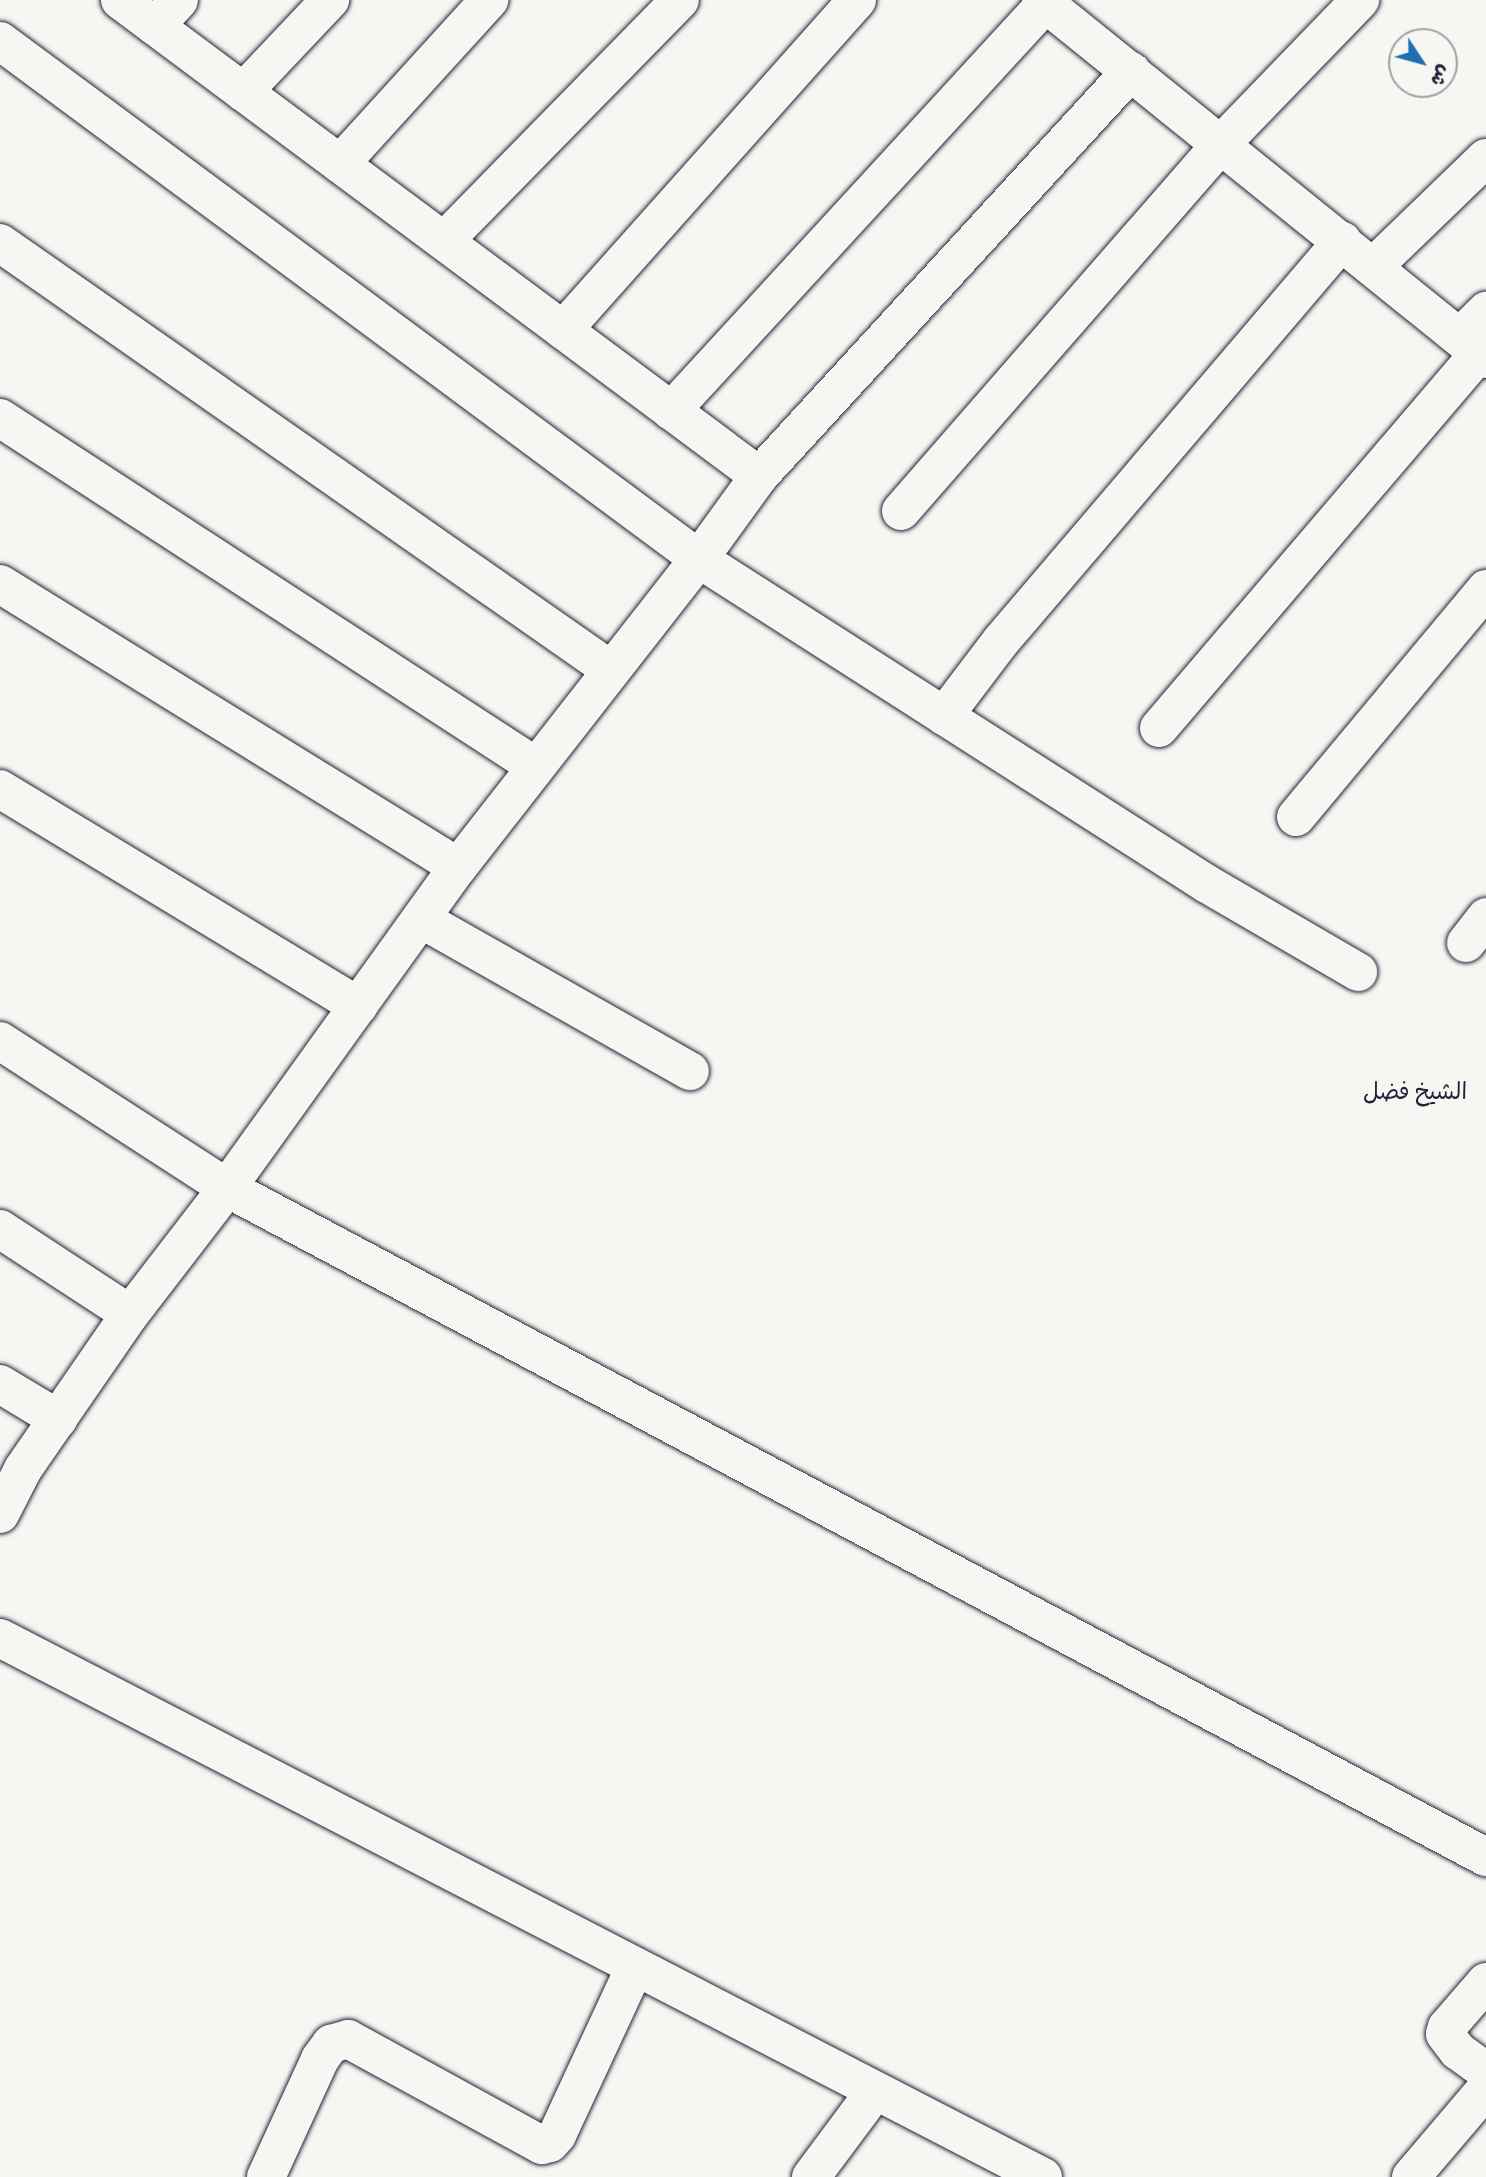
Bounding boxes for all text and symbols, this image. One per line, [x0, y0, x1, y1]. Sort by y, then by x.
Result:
north arrow [1388, 28, 1458, 98]
text: ش [1423, 59, 1454, 90]
district label: الشيخ فضل [1363, 1081, 1467, 1109]

